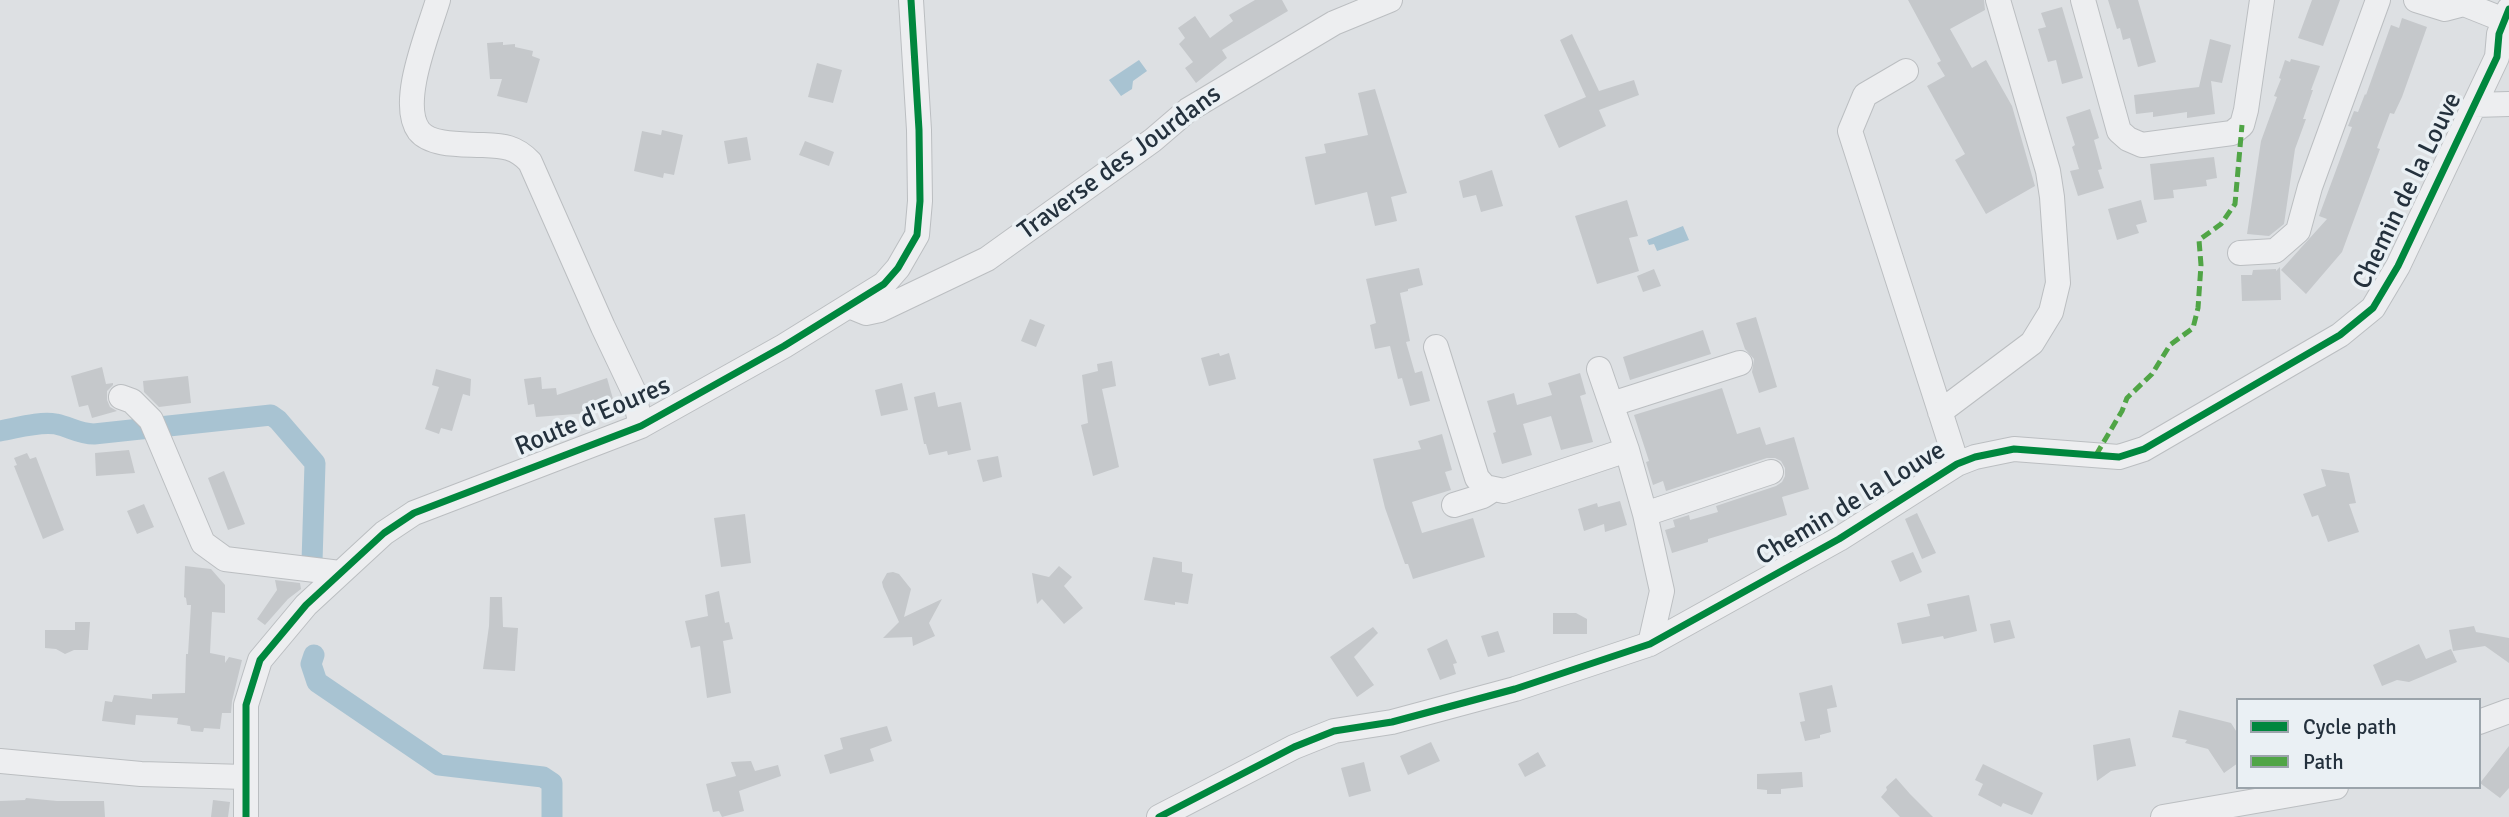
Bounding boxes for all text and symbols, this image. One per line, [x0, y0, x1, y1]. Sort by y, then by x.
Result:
street label: Traverse des Jourdans [1013, 79, 1227, 247]
street label: Chemin de la Louve [2347, 88, 2469, 294]
street label: Route d'Eoures [511, 370, 675, 464]
street label: Chemin de la Louve [1751, 435, 1951, 573]
legend [2236, 698, 2481, 789]
text: Cycle path [2303, 714, 2397, 740]
text: Path [2303, 749, 2344, 775]

